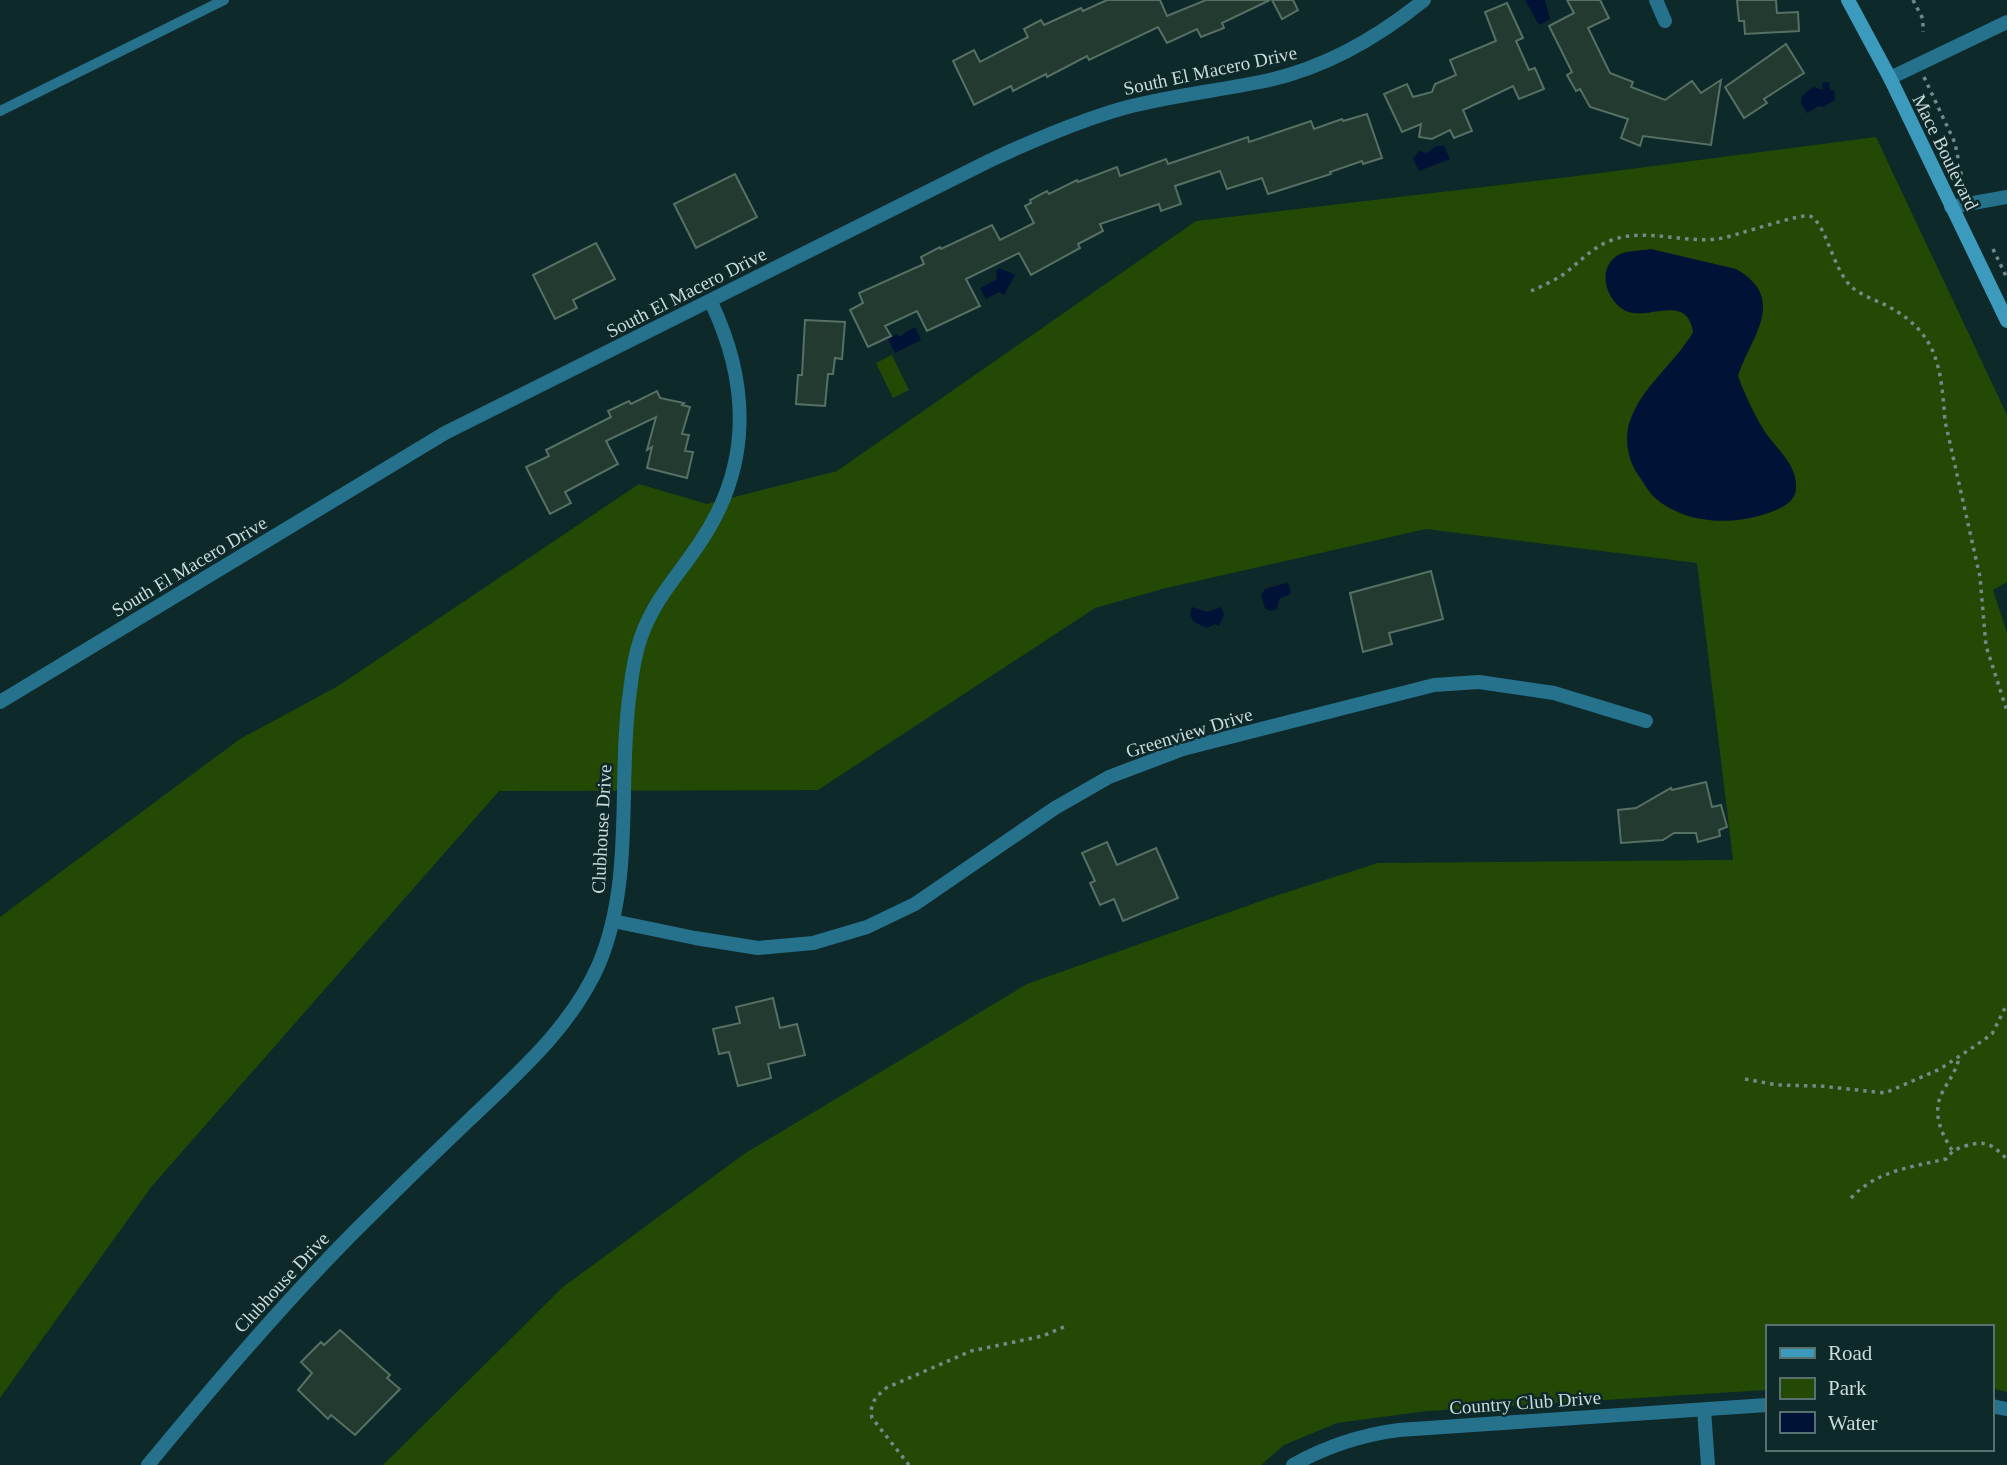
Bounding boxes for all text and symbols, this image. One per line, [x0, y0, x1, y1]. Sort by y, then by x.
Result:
street label: South El Macero Drive [1121, 42, 1299, 99]
street label: Mace Boulevard [1908, 91, 1983, 214]
street label: South El Macero Drive [603, 243, 770, 342]
street label: South El Macero Drive [108, 512, 270, 621]
street label: Greenview Drive [1123, 703, 1255, 762]
street label: Clubhouse Drive [588, 764, 615, 894]
street label: Clubhouse Drive [230, 1228, 333, 1337]
legend [1766, 1325, 1993, 1451]
text: Road [1828, 1341, 1873, 1365]
text: Park [1828, 1376, 1867, 1400]
street label: Country Club Drive [1448, 1387, 1602, 1418]
text: Water [1828, 1411, 1878, 1435]

